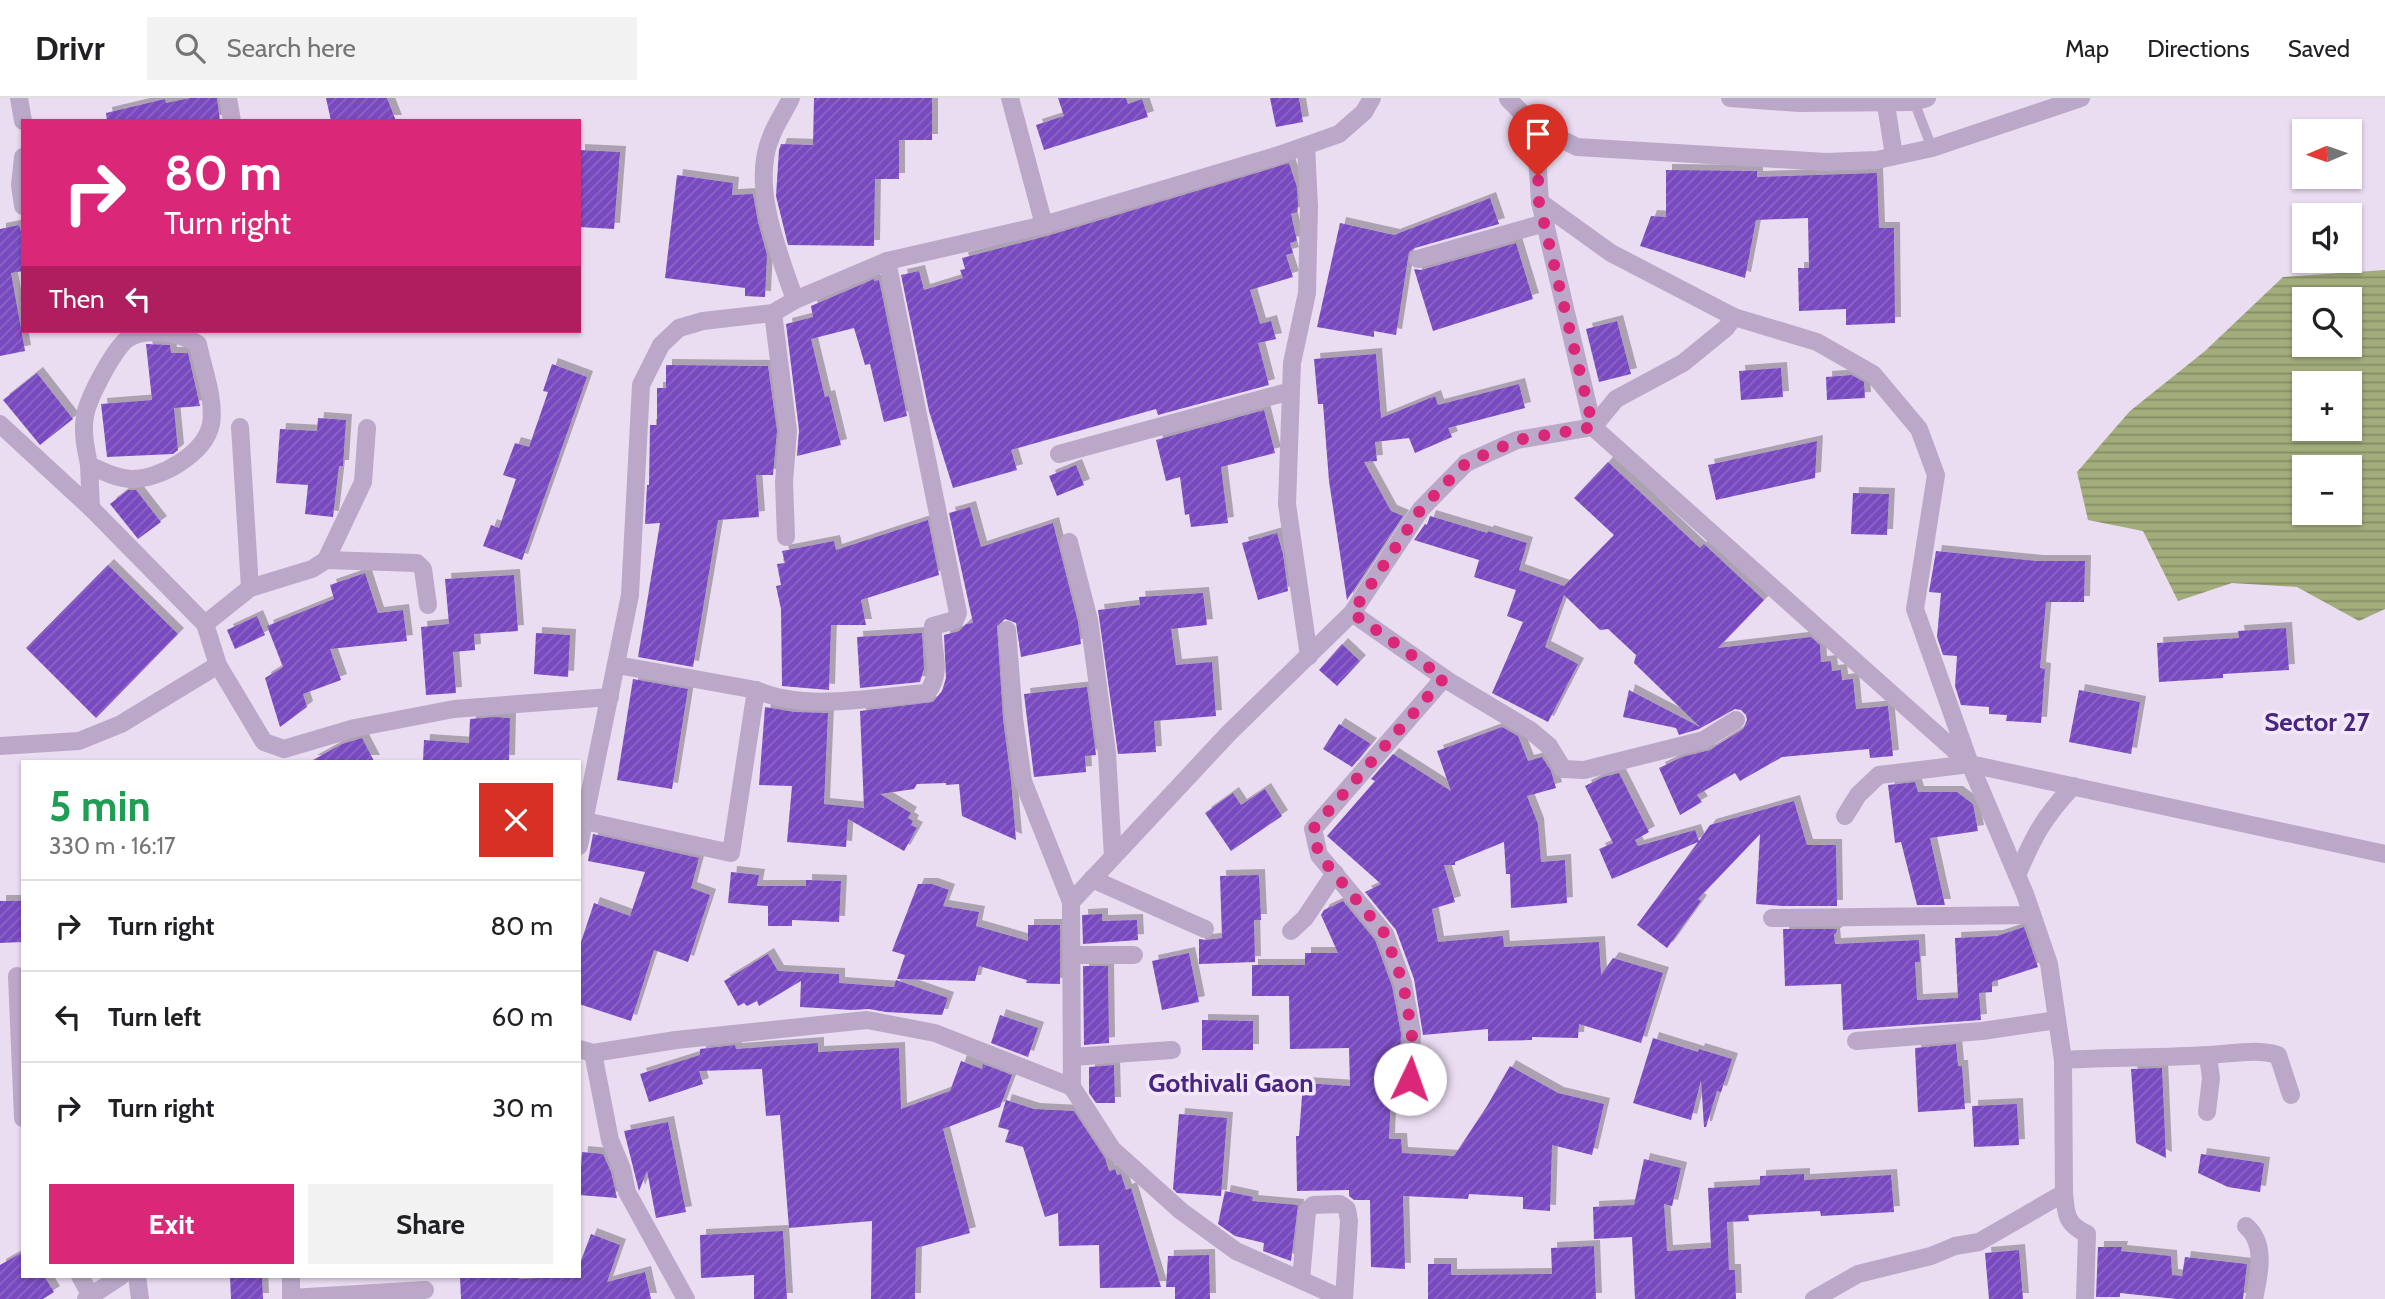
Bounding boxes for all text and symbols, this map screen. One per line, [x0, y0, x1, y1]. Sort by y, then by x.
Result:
search box [147, 17, 637, 80]
text: Drivr [35, 28, 105, 68]
icon: search [171, 29, 209, 67]
text: Search here [227, 32, 356, 64]
text: Map [2065, 34, 2109, 63]
text: Directions [2147, 34, 2250, 63]
text: Saved [2288, 34, 2350, 63]
pin [1508, 104, 1568, 176]
icon: arrive [1519, 115, 1557, 153]
north arrow [2292, 119, 2362, 189]
map controls [2292, 119, 2362, 525]
text: 80 m [164, 143, 282, 202]
icon: right [49, 147, 140, 238]
text: Turn right [164, 203, 291, 242]
button: sound [2292, 203, 2362, 273]
icon: left [119, 280, 157, 318]
text: Then [49, 283, 105, 315]
button: search [2292, 287, 2362, 357]
button: + [2292, 371, 2362, 441]
button: − [2292, 455, 2362, 525]
district label: Sector 27 [2264, 706, 2370, 738]
text: 5 min [49, 780, 151, 832]
button: close [479, 783, 553, 857]
text: 330 m · 16:17 [49, 832, 176, 860]
icon: right [49, 907, 87, 945]
text: Turn right [108, 910, 214, 942]
text: 80 m [490, 910, 553, 942]
icon: left [49, 998, 87, 1036]
text: Turn left [108, 1001, 201, 1033]
text: 60 m [491, 1001, 553, 1033]
position arrow [1373, 1042, 1447, 1116]
district label: Gothivali Gaon [1148, 1067, 1314, 1099]
icon: right [49, 1089, 87, 1127]
text: Turn right [108, 1092, 214, 1124]
text: 30 m [492, 1092, 553, 1124]
button: Exit [49, 1184, 294, 1264]
button: Share [308, 1184, 553, 1264]

